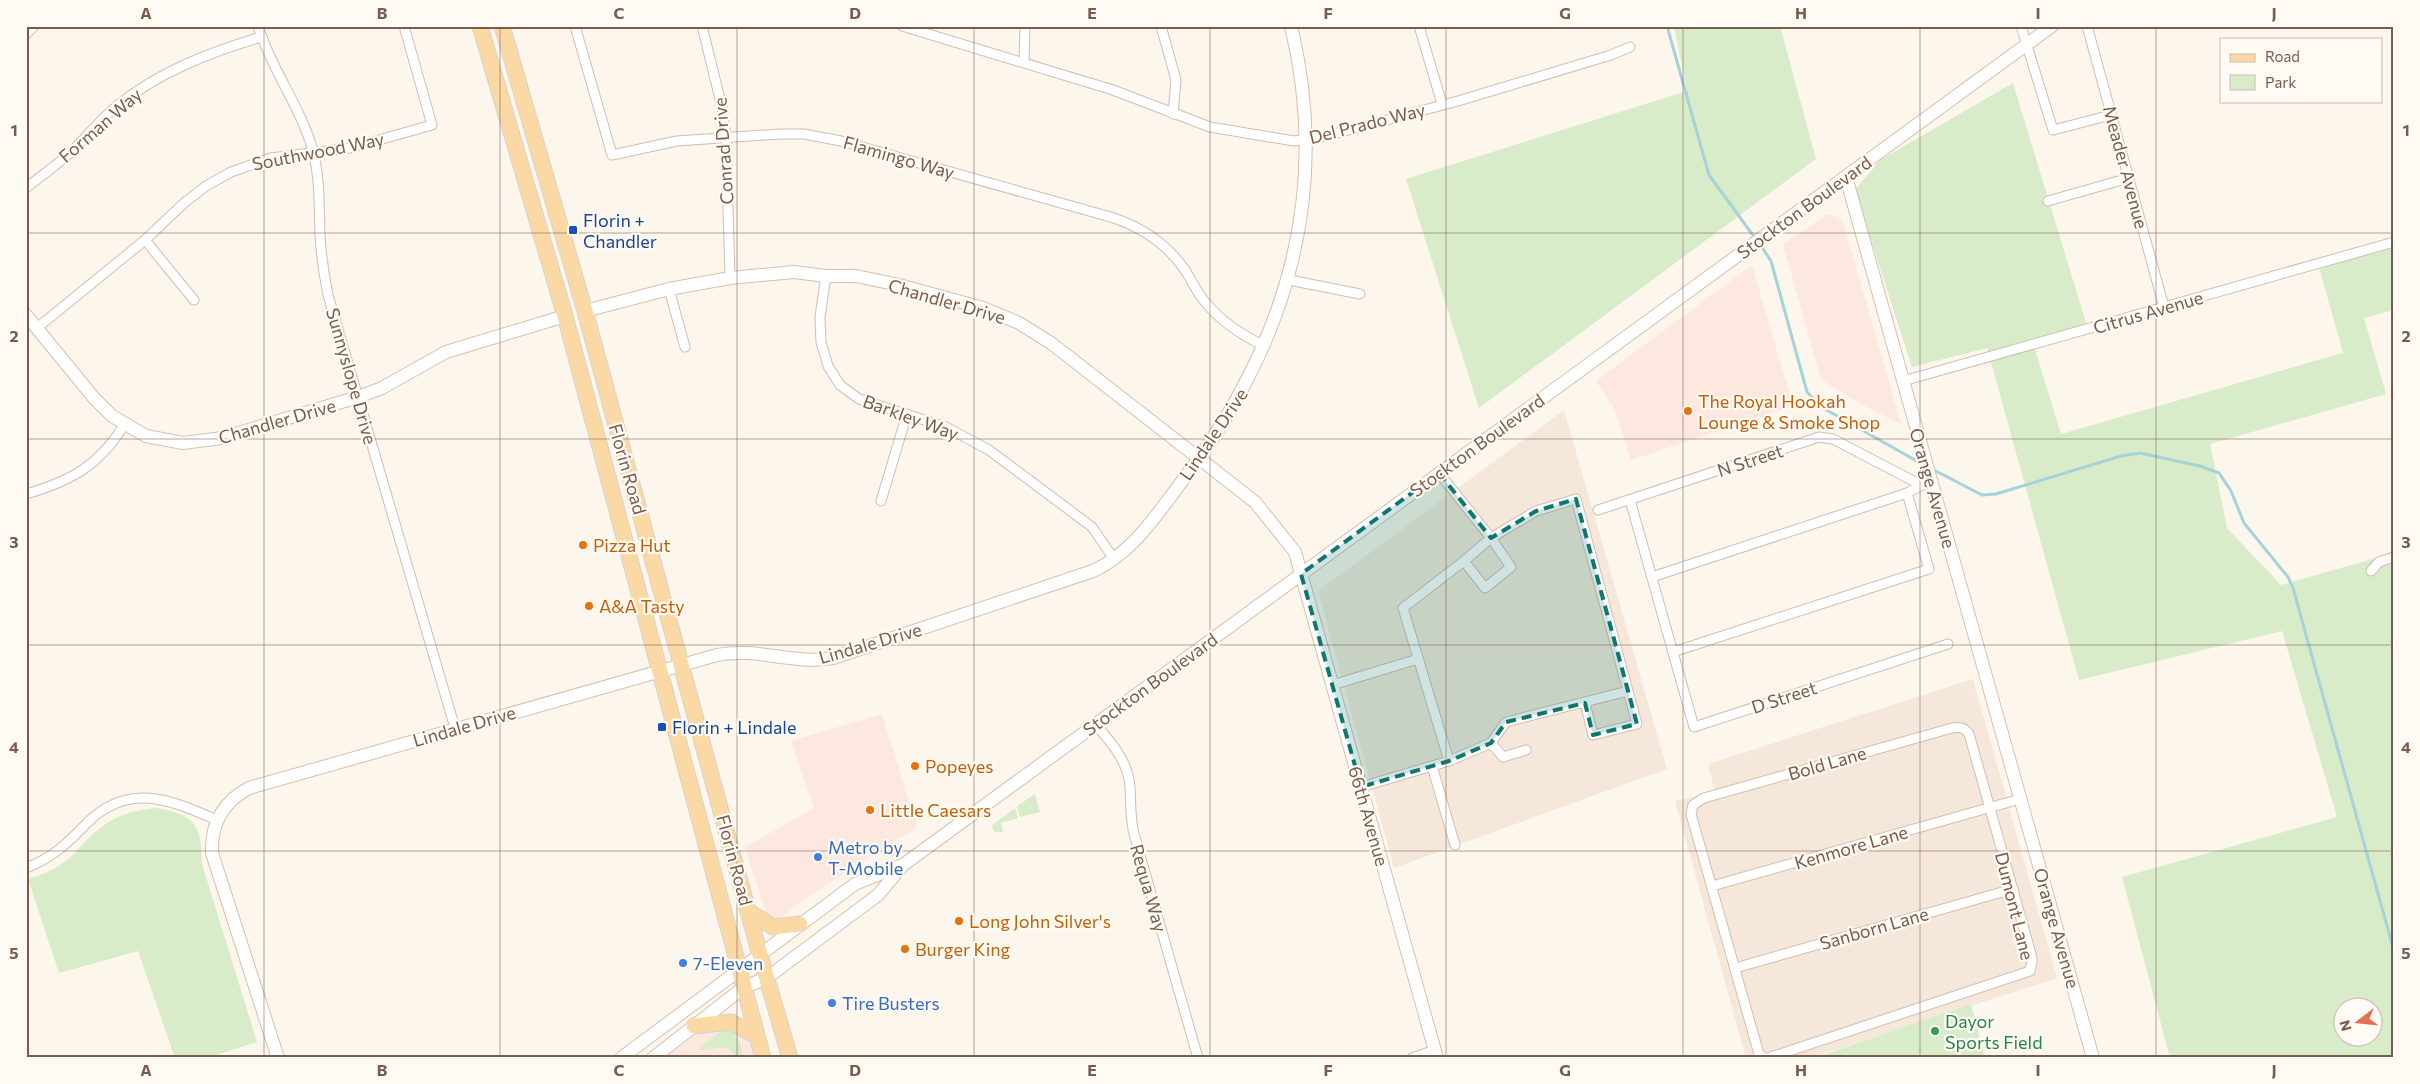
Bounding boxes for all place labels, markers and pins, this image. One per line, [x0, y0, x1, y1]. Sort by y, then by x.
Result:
place label: Florin + Chandler [583, 209, 657, 252]
marker: Florin + Chandler [567, 224, 579, 236]
place label: The Royal Hookah Lounge & Smoke Shop [1698, 390, 1880, 433]
marker: The Royal Hookah Lounge & Smoke Shop [1682, 405, 1694, 417]
place label: Pizza Hut [593, 534, 671, 556]
marker: Pizza Hut [577, 539, 589, 551]
place label: A&A Tasty [599, 595, 685, 617]
marker: A&A Tasty [583, 600, 595, 612]
place label: Florin + Lindale [672, 716, 796, 738]
marker: Florin + Lindale [656, 721, 668, 733]
place label: Popeyes [925, 755, 993, 777]
marker: Popeyes [909, 760, 921, 772]
place label: Little Caesars [880, 799, 991, 821]
marker: Little Caesars [864, 804, 876, 816]
place label: Metro by T-Mobile [828, 836, 903, 879]
marker: Metro by T-Mobile [812, 851, 824, 863]
place label: Long John Silver's [969, 910, 1111, 932]
marker: Long John Silver's [953, 915, 965, 927]
place label: Burger King [915, 938, 1011, 960]
marker: Burger King [899, 943, 911, 955]
place label: 7-Eleven [693, 952, 763, 974]
marker: 7-Eleven [677, 957, 689, 969]
place label: Tire Busters [842, 992, 940, 1014]
marker: Tire Busters [826, 997, 838, 1009]
place label: Dayor Sports Field [1945, 1010, 2043, 1053]
marker: Dayor Sports Field [1929, 1025, 1941, 1037]

